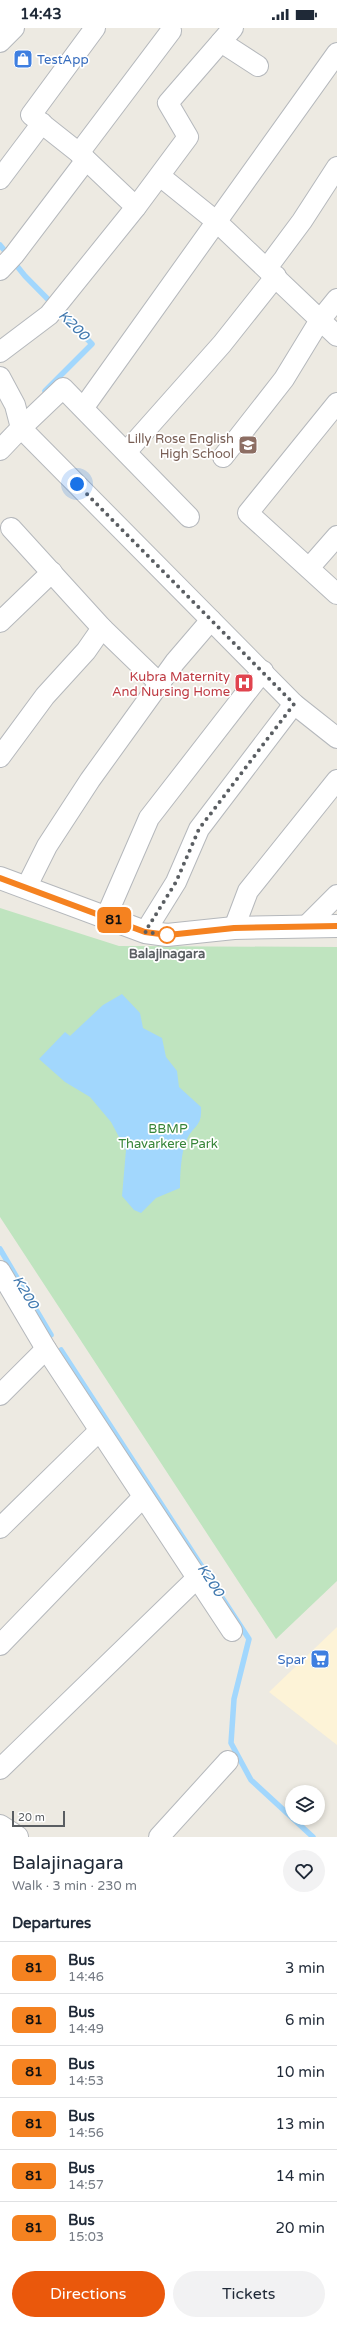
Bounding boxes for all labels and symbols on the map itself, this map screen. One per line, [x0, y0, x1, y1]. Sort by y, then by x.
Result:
shop icon: TestApp [12, 48, 34, 70]
place label: TestApp [37, 52, 89, 68]
water label: K200 [55, 307, 93, 345]
place label: Lilly Rose English High School [127, 431, 234, 462]
school or university icon: Lilly Rose English High School [237, 434, 259, 456]
your location [67, 474, 87, 494]
place label: Kubra Maternity And Nursing Home [112, 669, 230, 700]
hospital icon: Kubra Maternity And Nursing Home [233, 672, 255, 694]
line badge: 81 [96, 907, 132, 933]
marker: Balajinagara [158, 926, 176, 944]
place label: Balajinagara [129, 946, 205, 962]
park label: BBMP Thavarkere Park [118, 1121, 218, 1152]
water label: K200 [9, 1273, 43, 1313]
water label: K200 [194, 1561, 228, 1601]
supermarket icon: Spar [309, 1648, 331, 1670]
place label: Spar [278, 1652, 306, 1668]
scale bar [12, 1809, 65, 1828]

